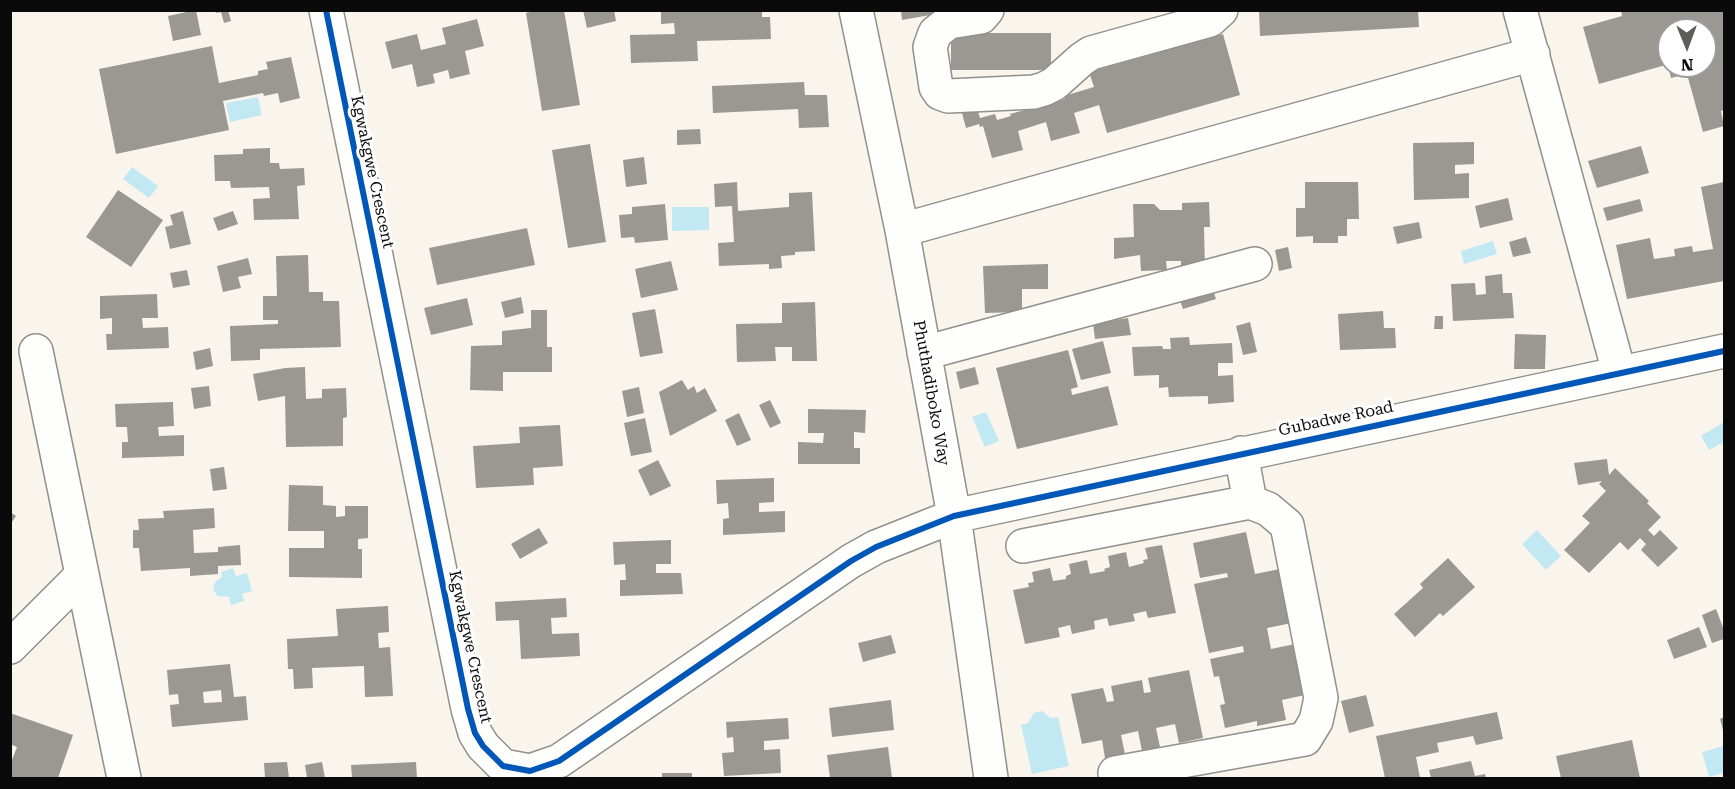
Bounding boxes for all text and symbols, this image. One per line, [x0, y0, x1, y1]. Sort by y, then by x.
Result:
north arrow [1657, 18, 1717, 78]
text: N [1681, 55, 1694, 74]
street label: Kgwakgwe Crescent [346, 94, 398, 250]
street label: Phuthadiboko Way [909, 319, 953, 467]
street label: Gubadwe Road [1277, 397, 1395, 441]
street label: Kgwakgwe Crescent [444, 569, 496, 725]

